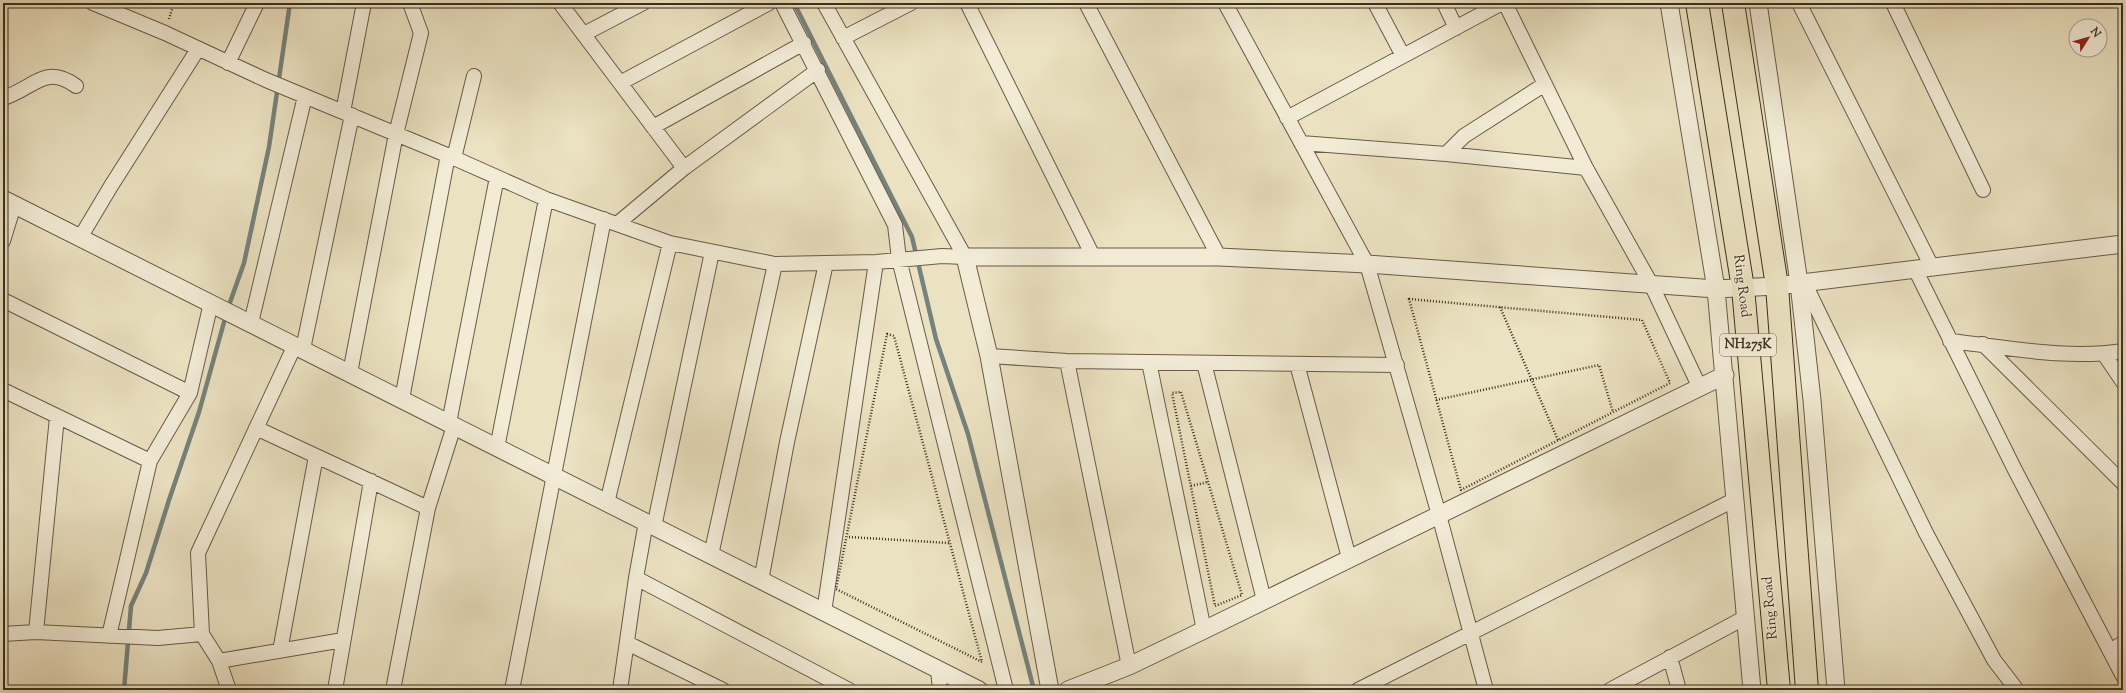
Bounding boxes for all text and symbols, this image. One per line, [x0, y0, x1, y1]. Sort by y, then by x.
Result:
north arrow [2068, 18, 2108, 58]
text: N [2086, 23, 2104, 41]
street label: Ring Road [1727, 253, 1755, 319]
road number: NH275K [1720, 334, 1776, 356]
street label: Ring Road [1758, 575, 1784, 640]

